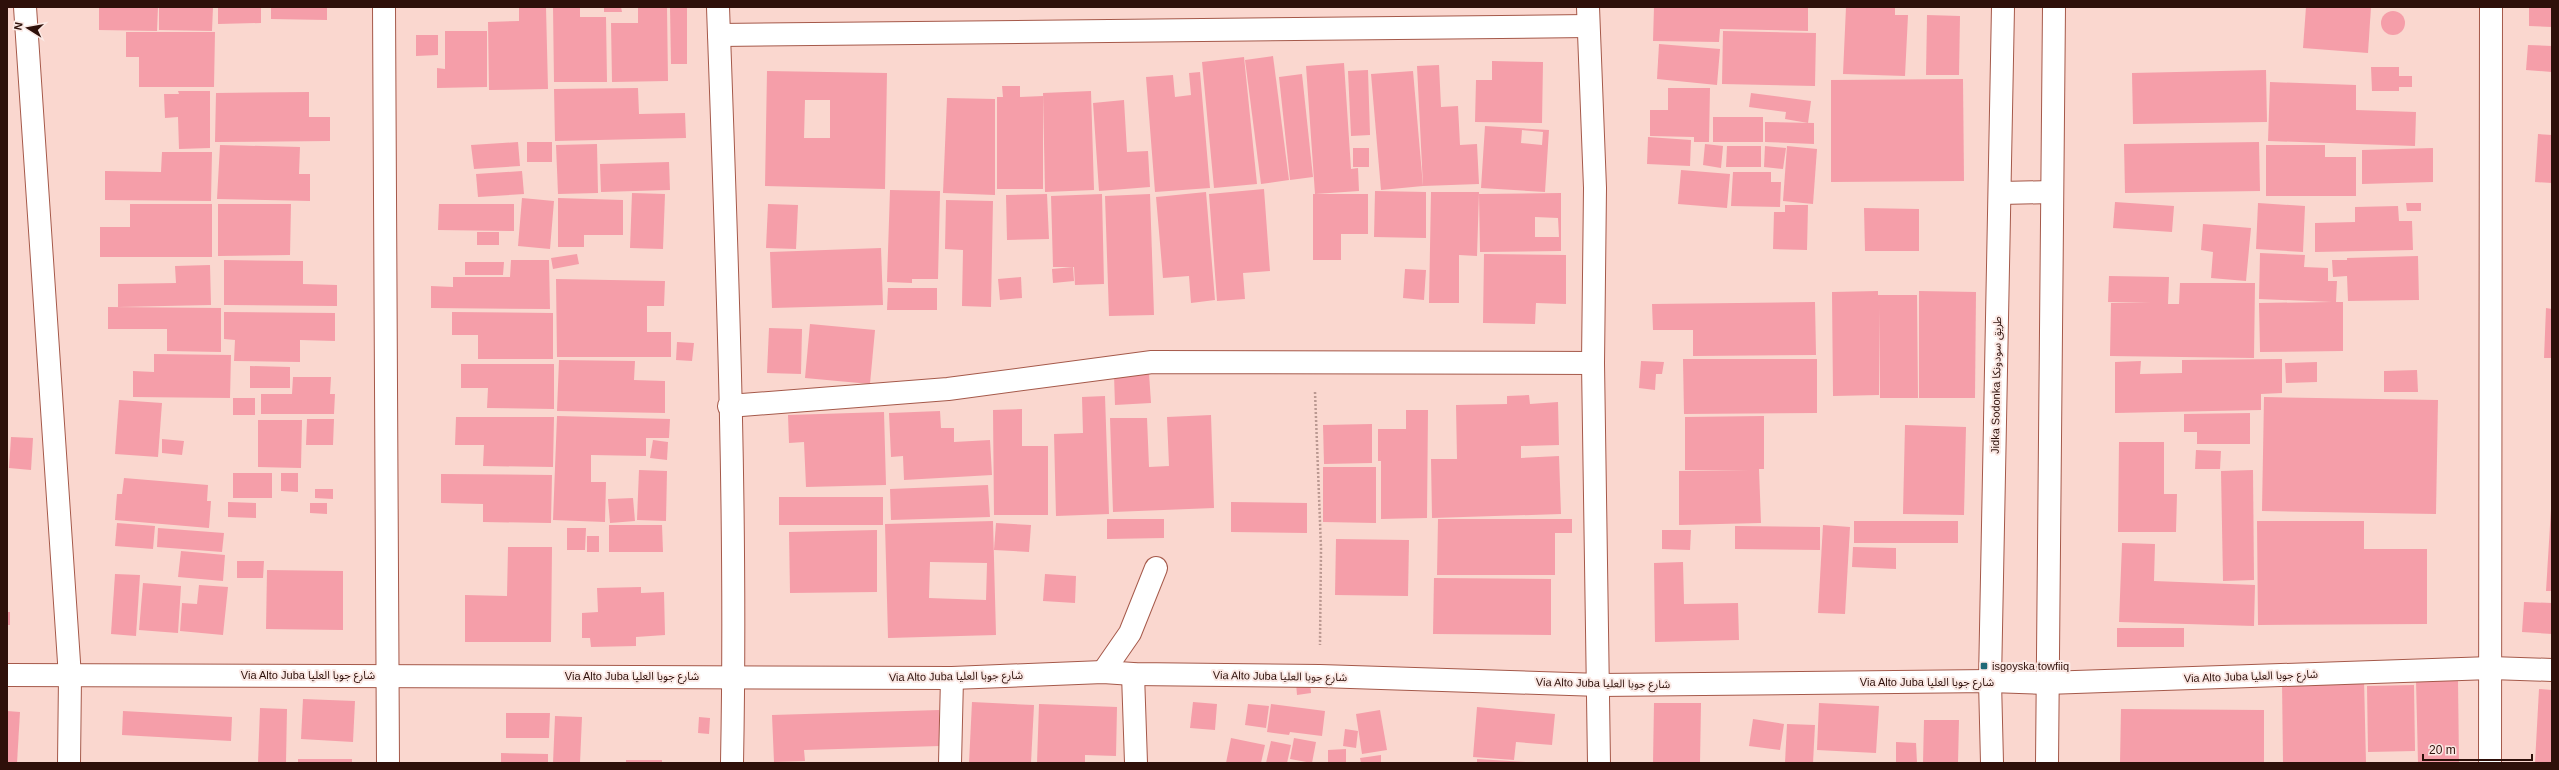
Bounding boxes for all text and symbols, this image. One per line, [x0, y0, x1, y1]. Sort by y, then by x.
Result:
north arrow [8, 8, 48, 48]
text: N [12, 21, 25, 31]
street label: Jidka Sodonka طريق سودونكا [1989, 316, 2004, 454]
place label: isgoyska towfiiq [1992, 660, 2069, 672]
marker: isgoyska towfiiq [1979, 661, 1989, 671]
street label: Via Alto Juba شارع جوبا العليا [2184, 668, 2319, 686]
street label: Via Alto Juba شارع جوبا العليا [241, 669, 376, 683]
street label: Via Alto Juba شارع جوبا العليا [889, 669, 1024, 685]
street label: Via Alto Juba شارع جوبا العليا [1213, 669, 1348, 685]
street label: Via Alto Juba شارع جوبا العليا [565, 670, 700, 684]
street label: Via Alto Juba شارع جوبا العليا [1536, 676, 1671, 692]
street label: Via Alto Juba شارع جوبا العليا [1860, 676, 1995, 690]
scale bar [2423, 736, 2532, 762]
text: 20 m [2429, 743, 2456, 757]

